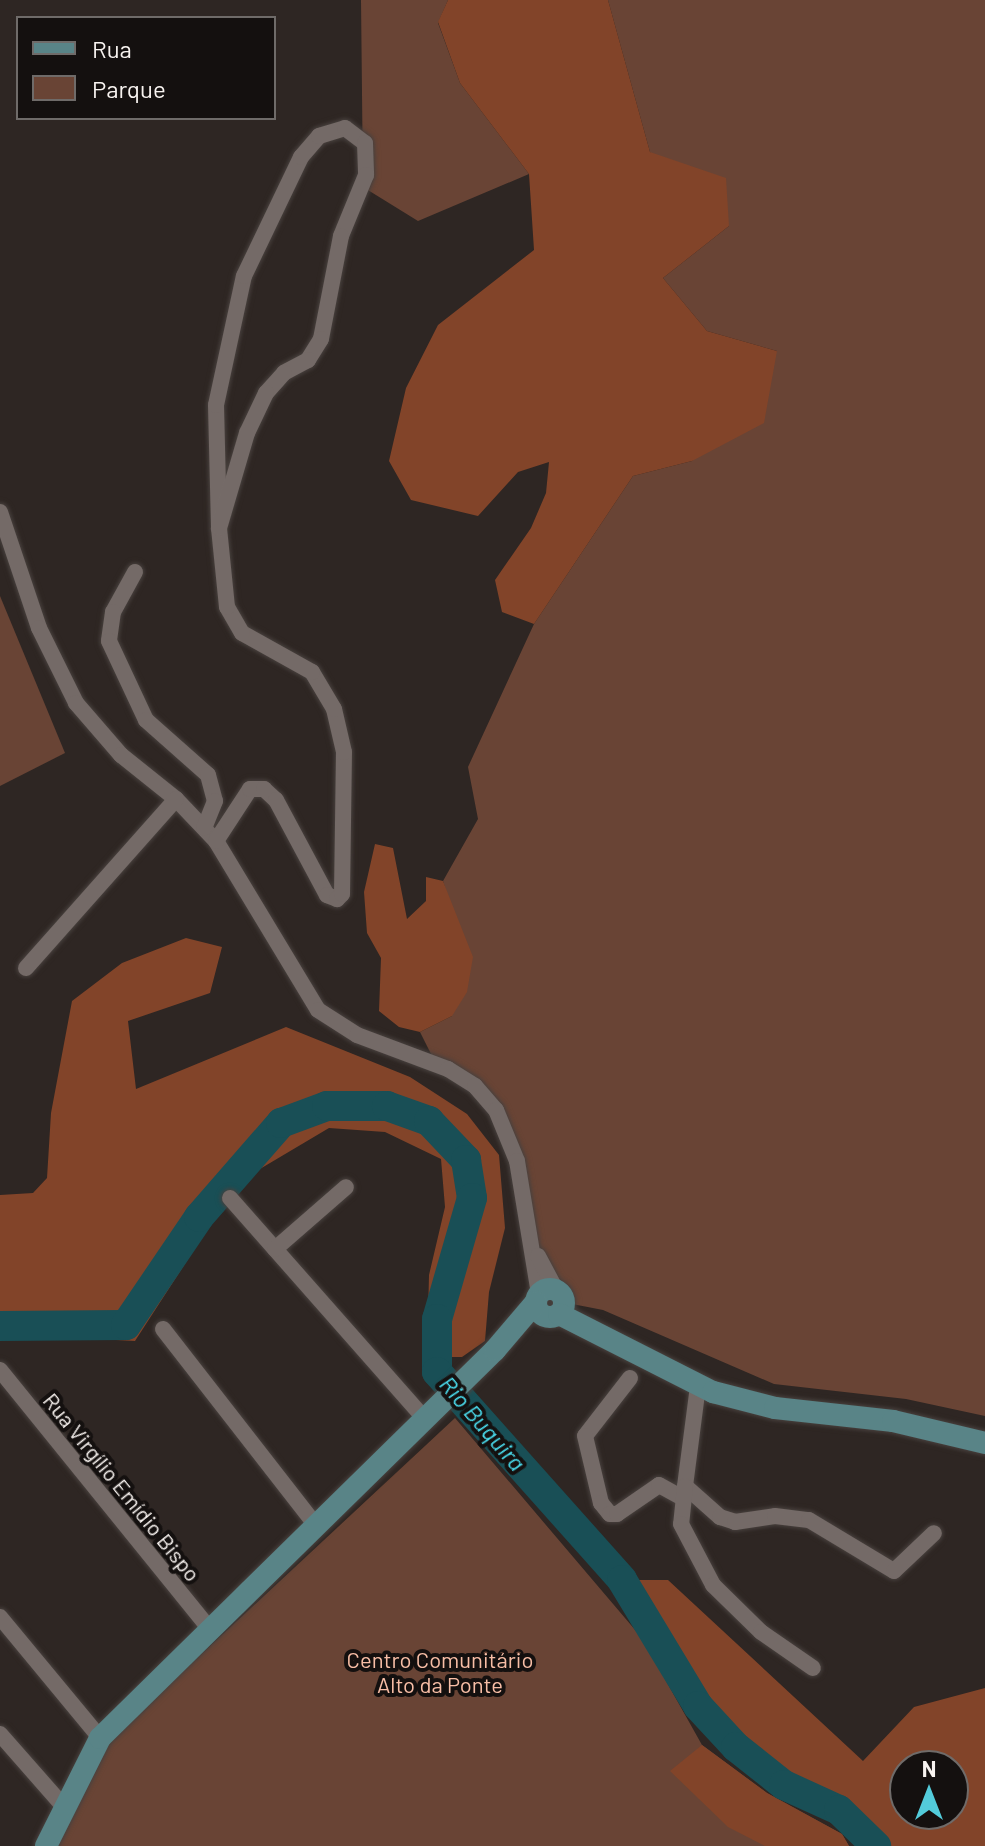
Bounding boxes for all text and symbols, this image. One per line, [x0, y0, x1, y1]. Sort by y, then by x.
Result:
legend [16, 16, 276, 120]
text: Rua [92, 34, 132, 63]
text: Parque [92, 74, 166, 103]
water label: Rio Buquira [434, 1370, 532, 1476]
street label: Rua Virgílio Emídio Bispo [38, 1387, 206, 1587]
park label: Centro Comunitário Alto da Ponte [347, 1646, 533, 1698]
north arrow [889, 1750, 969, 1830]
text: N [922, 1755, 936, 1781]

